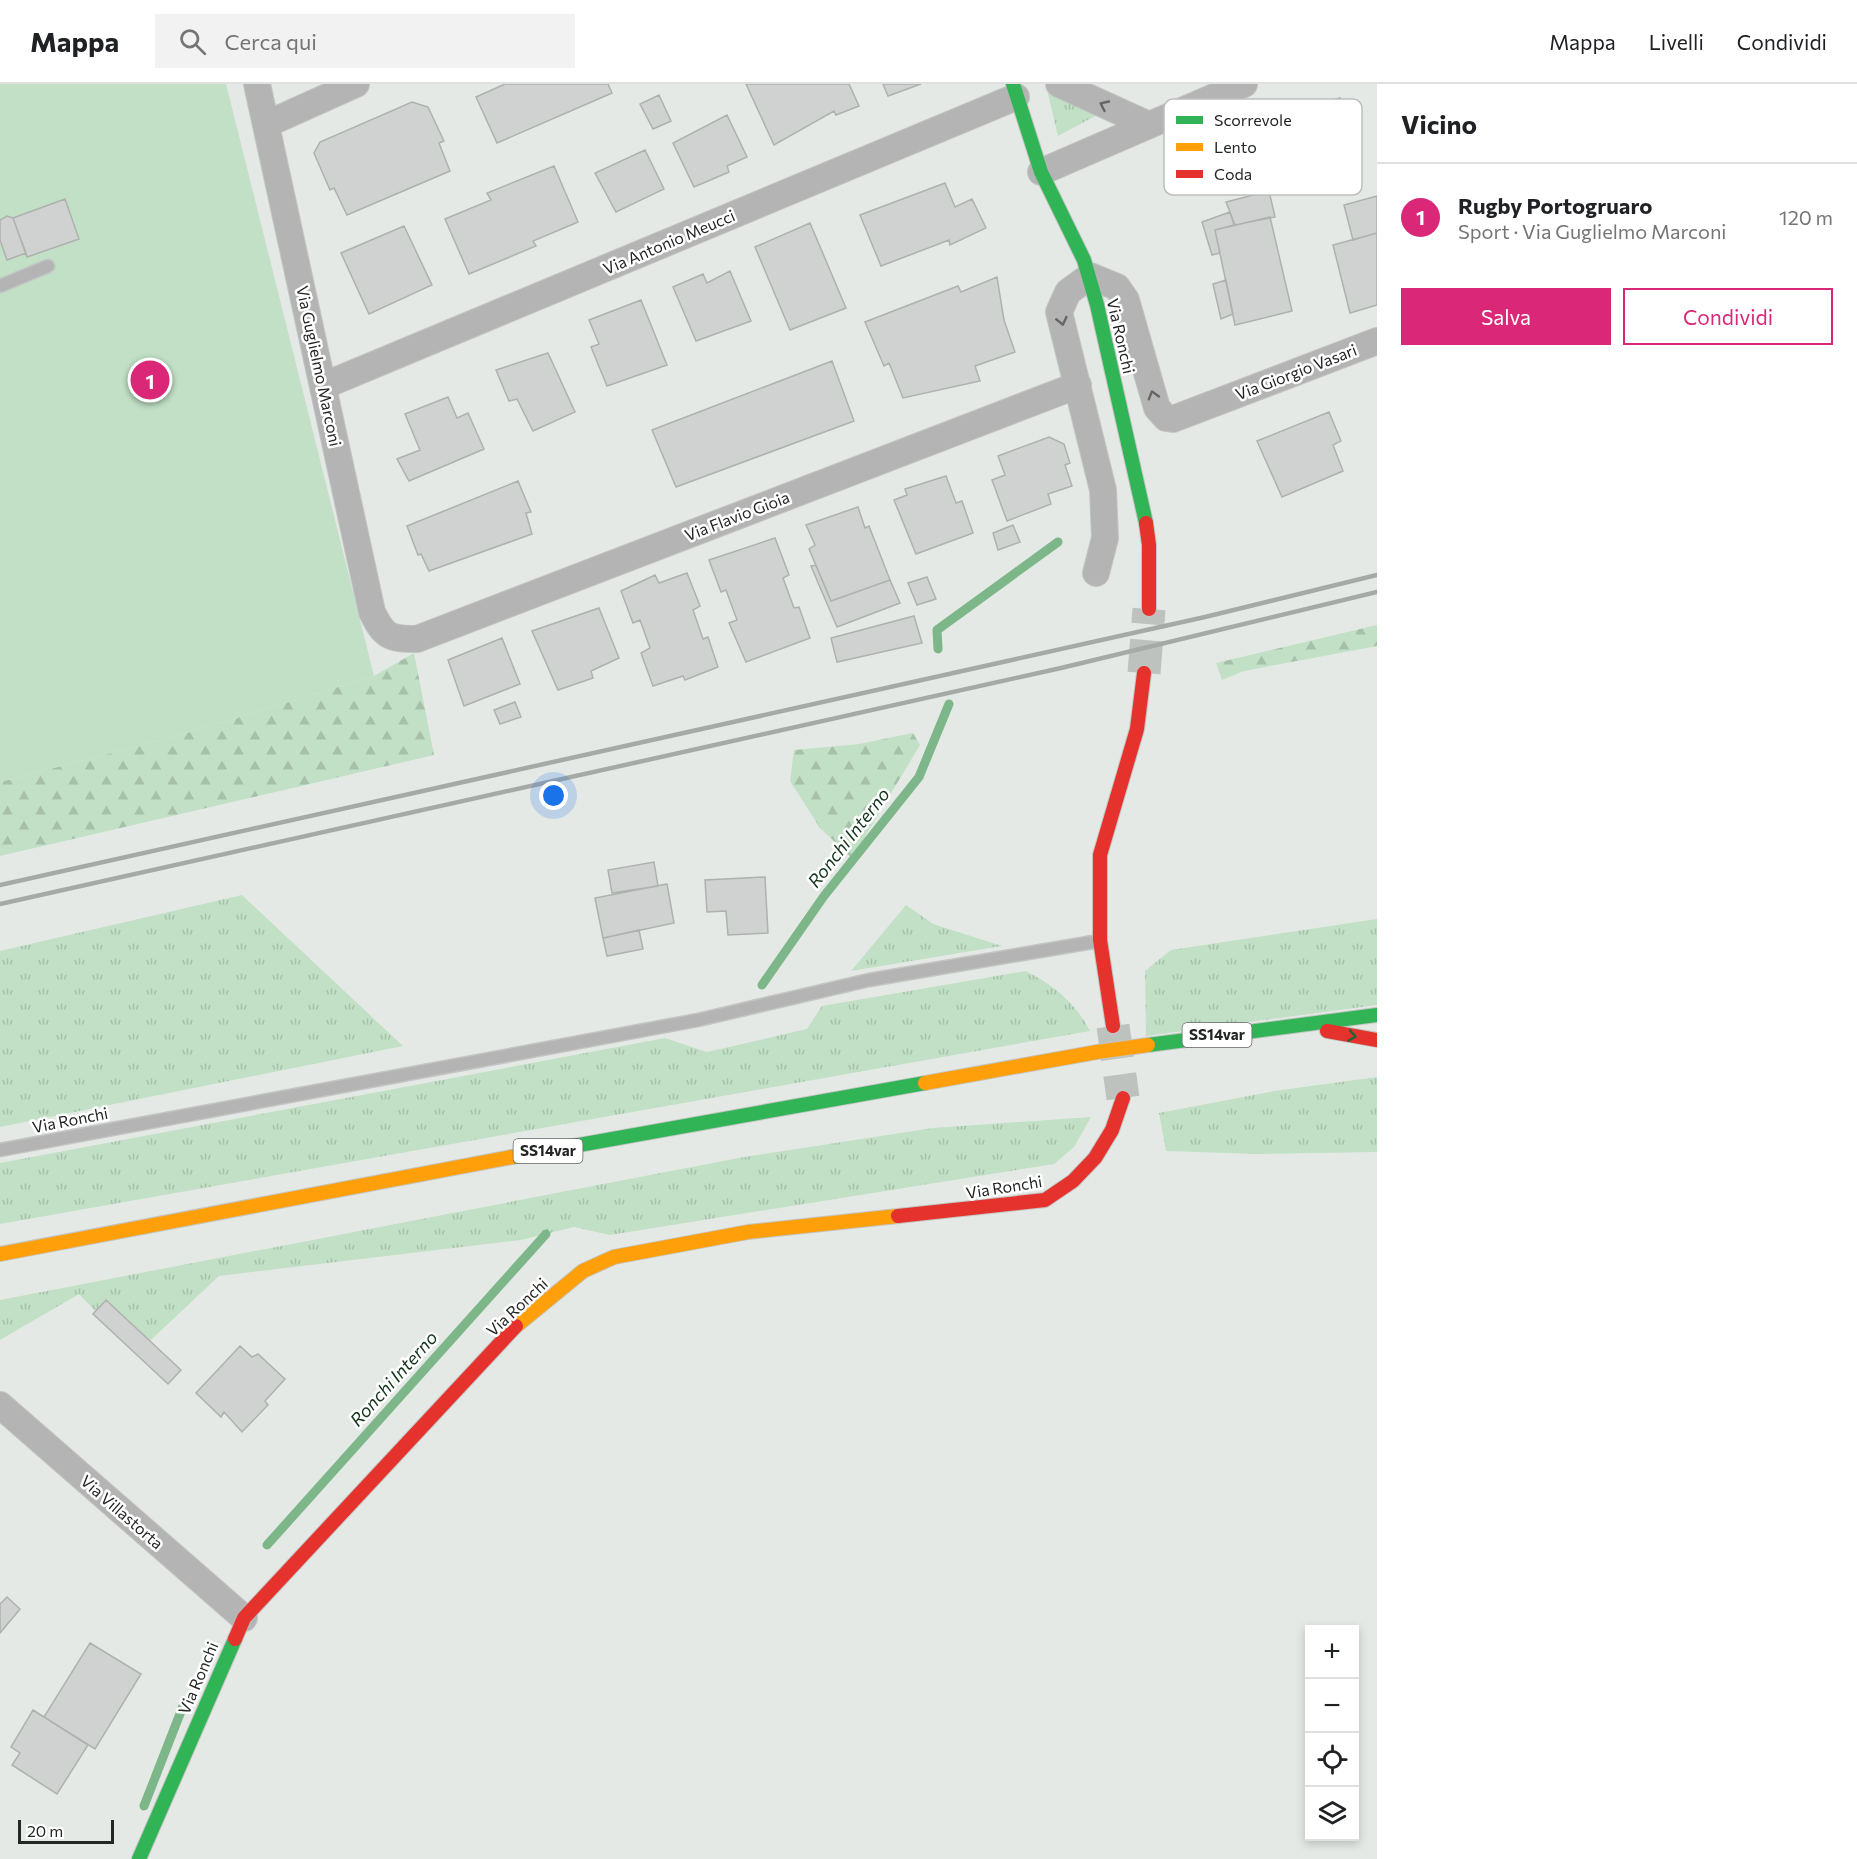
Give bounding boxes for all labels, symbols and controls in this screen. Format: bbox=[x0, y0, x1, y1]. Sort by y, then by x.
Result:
search box bbox=[155, 14, 575, 68]
text: Mappa bbox=[30, 24, 119, 58]
icon: search bbox=[176, 25, 209, 58]
text: Cerca qui bbox=[224, 28, 317, 55]
text: Mappa bbox=[1549, 29, 1616, 54]
text: Livelli bbox=[1649, 29, 1704, 54]
text: Condividi bbox=[1737, 29, 1827, 54]
legend bbox=[1164, 99, 1362, 195]
one-way arrow bbox=[1099, 101, 1110, 113]
text: Vicino bbox=[1401, 108, 1477, 139]
text: Scorrevole bbox=[1214, 110, 1292, 129]
text: Lento bbox=[1214, 137, 1257, 156]
text: Coda bbox=[1214, 164, 1252, 183]
text: Rugby Portogruaro bbox=[1458, 192, 1652, 219]
street label: Via Antonio Meucci bbox=[600, 205, 738, 278]
text: 1 bbox=[1416, 205, 1425, 229]
text: 120 m bbox=[1779, 205, 1833, 229]
text: Sport · Via Guglielmo Marconi bbox=[1458, 219, 1727, 243]
street label: Via Guglielmo Marconi bbox=[293, 284, 346, 448]
button: Salva bbox=[1401, 288, 1611, 345]
button: Condividi bbox=[1623, 288, 1833, 345]
street label: Via Ronchi bbox=[1104, 296, 1139, 375]
one-way arrow bbox=[1054, 316, 1067, 326]
street label: Via Giorgio Vasari bbox=[1232, 340, 1359, 403]
pin: 1 bbox=[130, 358, 170, 402]
one-way arrow bbox=[1148, 390, 1160, 401]
street label: Via Flavio Gioia bbox=[682, 487, 792, 544]
your location bbox=[539, 781, 568, 810]
water label: Ronchi Interno bbox=[803, 783, 894, 892]
road number: SS14var bbox=[1182, 1023, 1252, 1047]
one-way arrow bbox=[1348, 1029, 1357, 1041]
street label: Via Ronchi bbox=[30, 1103, 109, 1136]
road number: SS14var bbox=[514, 1139, 582, 1163]
street label: Via Ronchi bbox=[965, 1171, 1043, 1202]
street label: Via Ronchi bbox=[482, 1274, 551, 1340]
water label: Ronchi Interno bbox=[345, 1326, 442, 1430]
street label: Via Villastorta bbox=[77, 1471, 167, 1552]
map controls bbox=[1305, 1625, 1359, 1841]
button: + bbox=[1305, 1625, 1359, 1679]
street label: Via Ronchi bbox=[174, 1639, 221, 1717]
button: − bbox=[1305, 1679, 1359, 1733]
button: locate bbox=[1305, 1733, 1359, 1787]
button: layers bbox=[1305, 1787, 1359, 1841]
scale bar bbox=[18, 1817, 114, 1844]
text: 20 m bbox=[27, 1821, 63, 1840]

